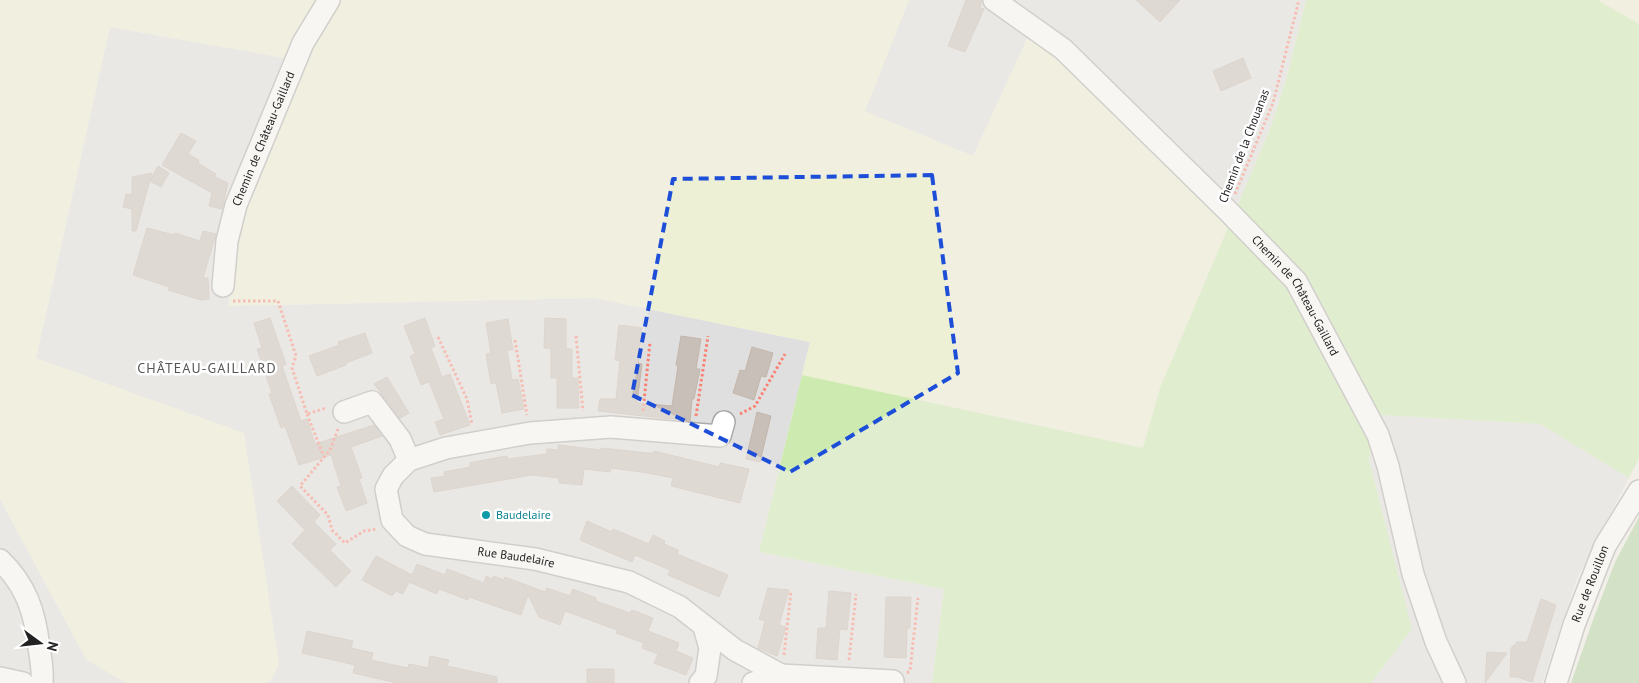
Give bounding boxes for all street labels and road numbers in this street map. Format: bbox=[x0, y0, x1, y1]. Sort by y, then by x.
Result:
street label: Chemin de Château-Gaillard bbox=[228, 69, 297, 208]
street label: Chemin de la Chouanas bbox=[1215, 87, 1272, 205]
street label: Chemin de Château-Gaillard bbox=[1249, 232, 1342, 358]
street label: Rue Baudelaire bbox=[477, 543, 556, 571]
street label: Rue de Rouillon bbox=[1568, 543, 1612, 624]

